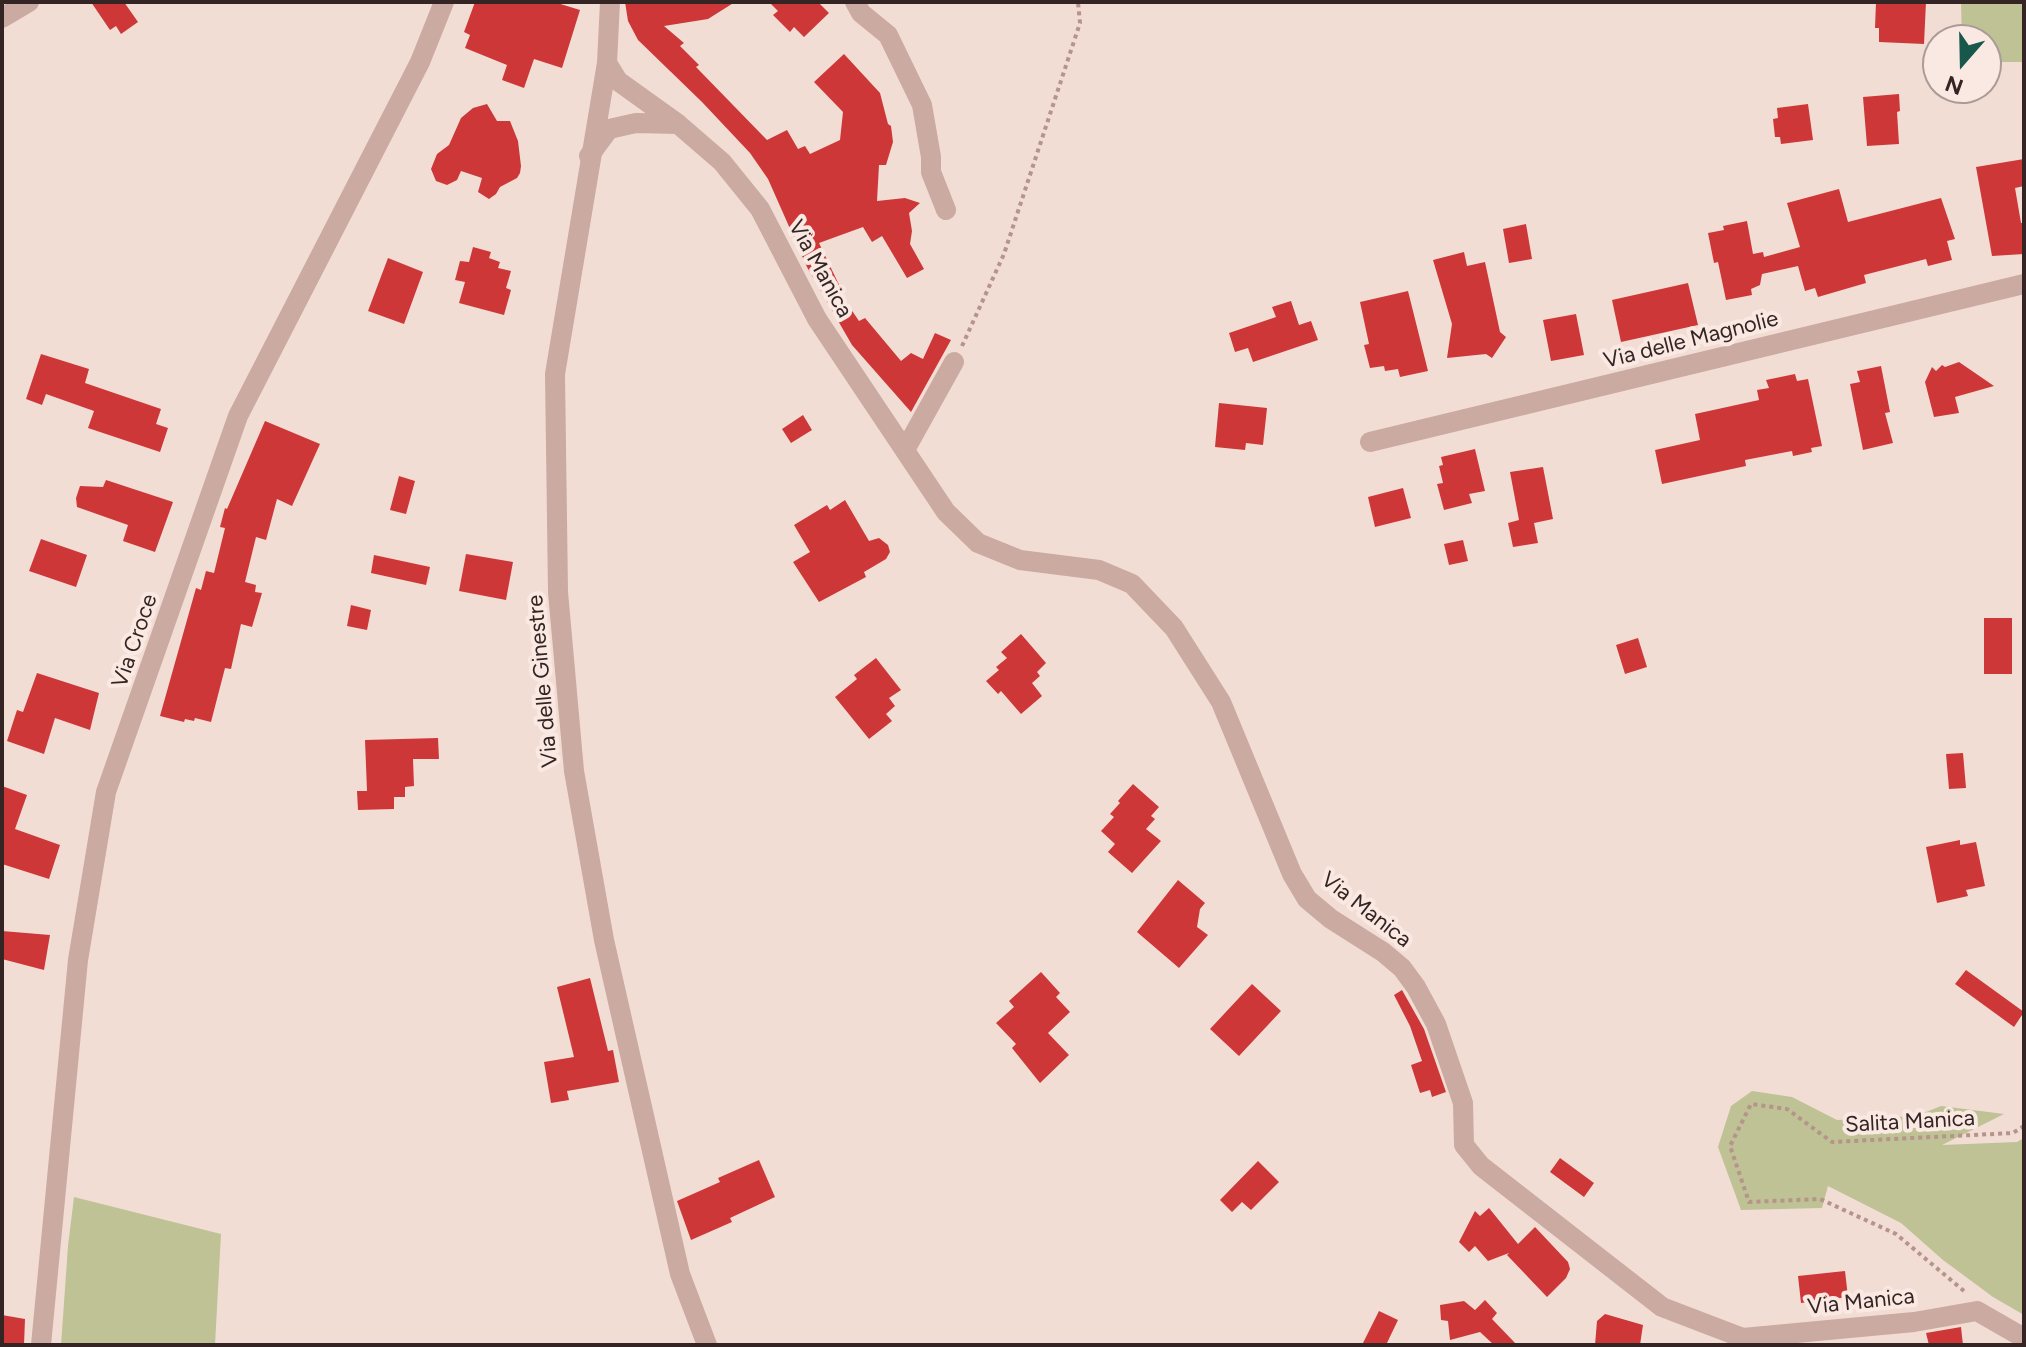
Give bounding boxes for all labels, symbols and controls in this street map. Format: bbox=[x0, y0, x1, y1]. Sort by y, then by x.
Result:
north arrow bbox=[1922, 24, 2002, 104]
text: N bbox=[1942, 70, 1967, 101]
street label: Via Manica bbox=[782, 216, 858, 322]
street label: Via delle Magnolie bbox=[1601, 306, 1781, 374]
street label: Via Croce bbox=[107, 591, 163, 691]
street label: Via delle Ginestre bbox=[522, 594, 564, 768]
street label: Via Manica bbox=[1316, 867, 1416, 953]
street label: Salita Manica bbox=[1844, 1105, 1976, 1139]
street label: Via Manica bbox=[1806, 1283, 1916, 1321]

